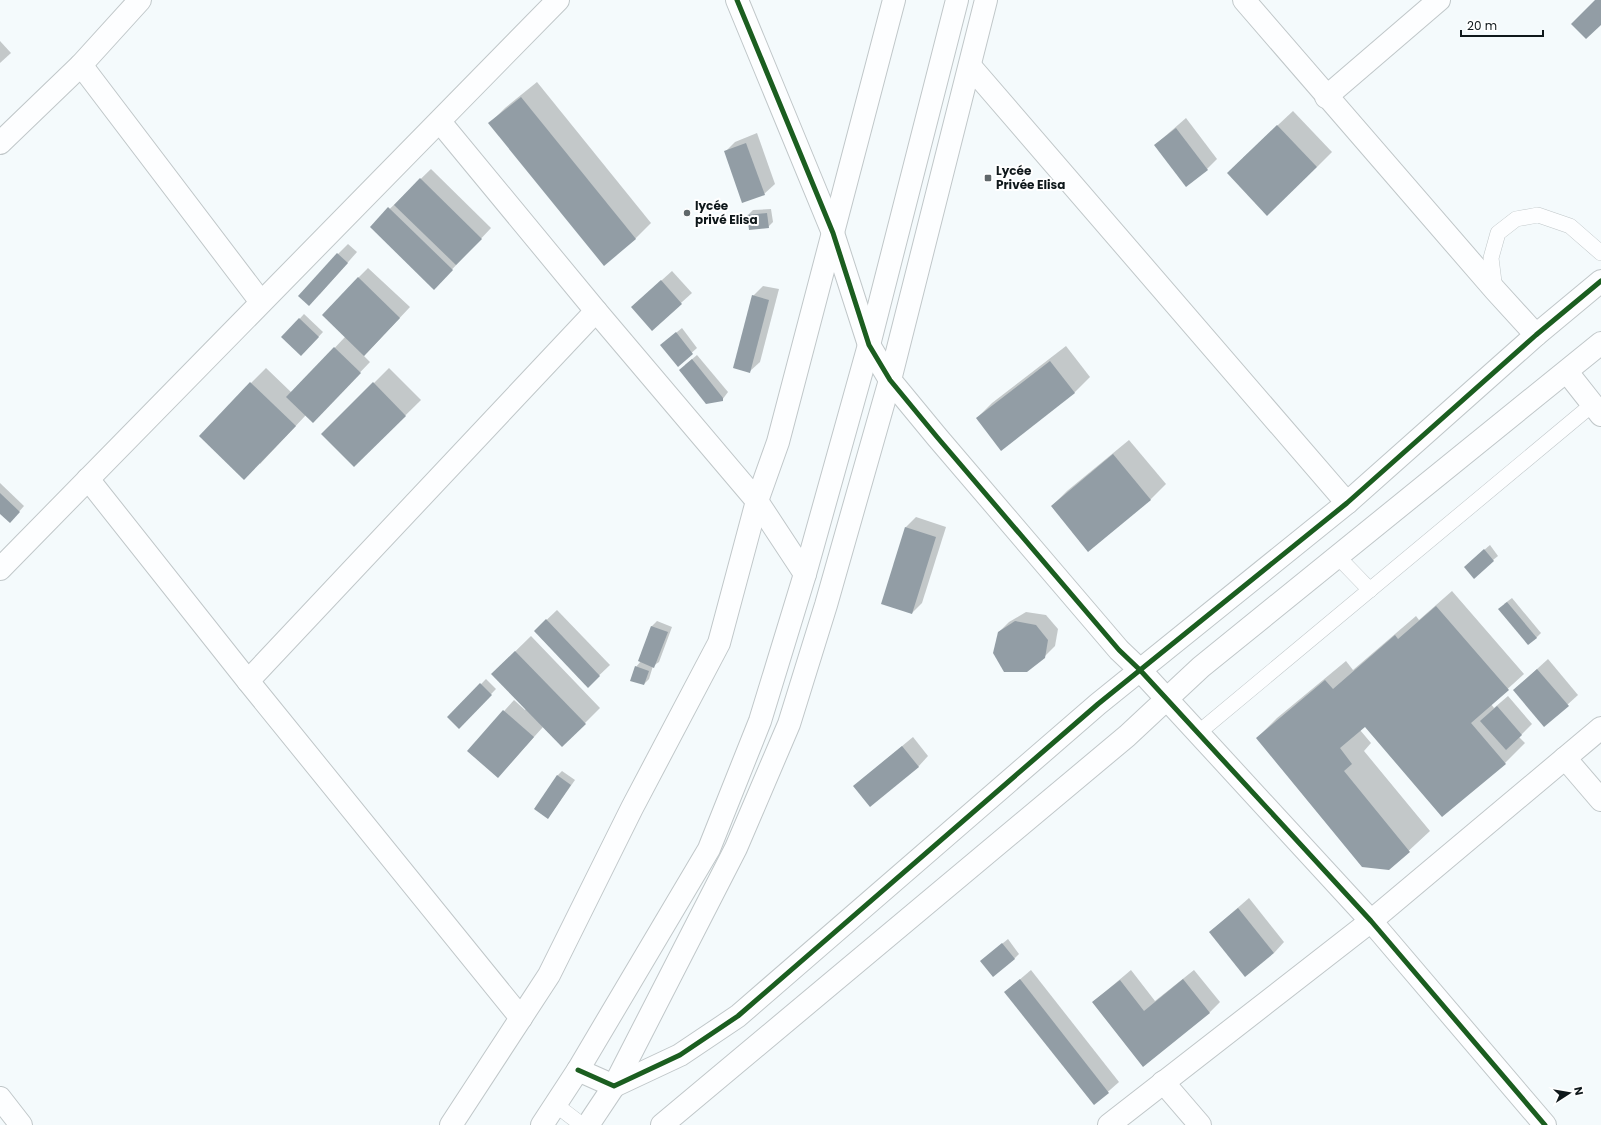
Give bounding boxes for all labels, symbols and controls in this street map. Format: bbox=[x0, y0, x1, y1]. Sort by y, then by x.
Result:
scale bar bbox=[1461, 12, 1543, 38]
text: 20 m bbox=[1467, 17, 1497, 34]
place label: Lycée Privée Elisa bbox=[996, 162, 1065, 193]
marker: Lycée Privée Elisa bbox=[983, 173, 993, 183]
place label: lycée privé Elisa bbox=[695, 197, 758, 228]
marker: lycée privé Elisa bbox=[682, 208, 692, 218]
north arrow bbox=[1549, 1073, 1589, 1113]
text: N bbox=[1570, 1085, 1587, 1097]

